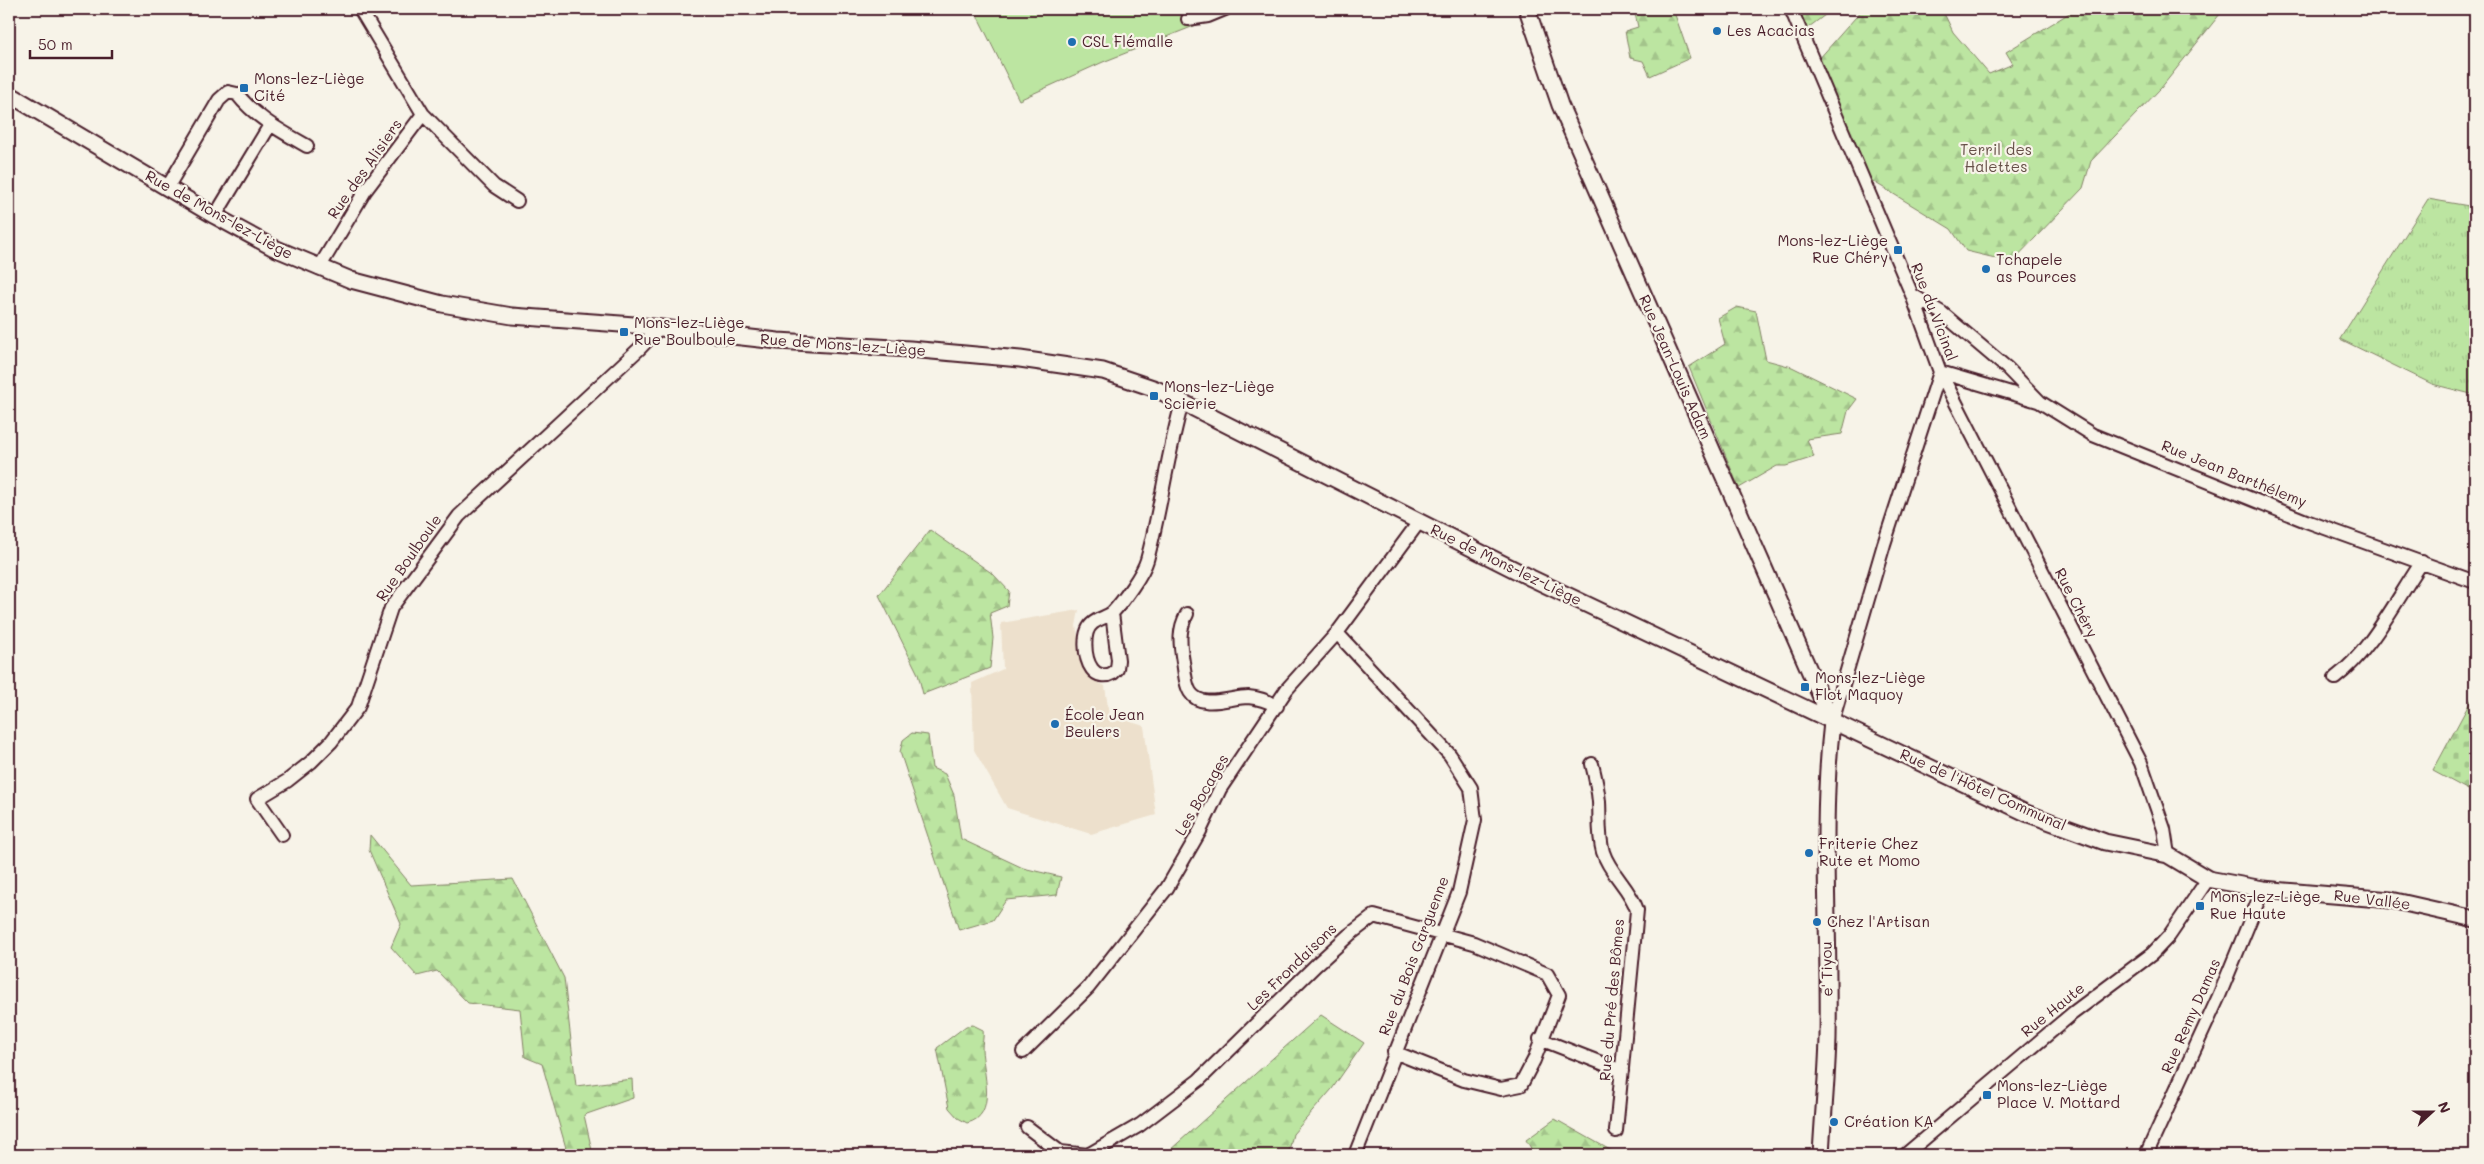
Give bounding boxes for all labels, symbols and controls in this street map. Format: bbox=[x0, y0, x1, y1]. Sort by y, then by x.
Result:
place label: Les Acacias bbox=[1727, 20, 1815, 40]
marker: Les Acacias bbox=[1711, 25, 1723, 37]
scale bar bbox=[30, 28, 112, 60]
place label: CSL Flémalle bbox=[1082, 31, 1173, 51]
text: 50 m bbox=[38, 34, 73, 54]
marker: CSL Flémalle bbox=[1066, 36, 1078, 48]
place label: Mons-lez-Liège Cité bbox=[254, 68, 365, 105]
marker: Mons-lez-Liège Cité bbox=[238, 82, 250, 94]
street label: Rue des Alisiers bbox=[322, 115, 406, 222]
park label: Terril des Halettes bbox=[1960, 139, 2032, 176]
street label: Rue de Mons-lez-Liège bbox=[142, 165, 297, 263]
place label: Mons-lez-Liège Rue Chéry bbox=[1777, 230, 1888, 267]
marker: Mons-lez-Liège Rue Chéry bbox=[1892, 244, 1904, 256]
place label: Tchapele as Pources bbox=[1996, 249, 2077, 286]
street label: Rue du Vicinal bbox=[1907, 260, 1963, 364]
marker: Tchapele as Pources bbox=[1980, 263, 1992, 275]
street label: Rue Jean-Louis Adam bbox=[1635, 291, 1717, 442]
place label: Mons-lez-Liège Rue Boulboule bbox=[634, 312, 745, 349]
marker: Mons-lez-Liège Rue Boulboule bbox=[618, 326, 630, 338]
street label: Rue de Mons-lez-Liège bbox=[760, 328, 927, 360]
place label: Mons-lez-Liège Scierie bbox=[1164, 376, 1275, 413]
marker: Mons-lez-Liège Scierie bbox=[1148, 390, 1160, 402]
street label: Rue Jean Barthélemy bbox=[2159, 435, 2310, 511]
street label: Rue Boulboule bbox=[371, 510, 446, 605]
street label: Rue de Mons-lez-Liège bbox=[1427, 519, 1585, 609]
street label: Rue Chéry bbox=[2051, 564, 2103, 641]
place label: Mons-lez-Liège Flot Maquoy bbox=[1815, 667, 1926, 704]
marker: Mons-lez-Liège Flot Maquoy bbox=[1799, 681, 1811, 693]
place label: École Jean Beulers bbox=[1065, 704, 1144, 741]
marker: École Jean Beulers bbox=[1049, 718, 1061, 730]
street label: Rue de l'Hôtel Communal bbox=[1897, 743, 2070, 835]
street label: Les Bocages bbox=[1170, 750, 1233, 839]
place label: Friterie Chez Rute et Momo bbox=[1819, 833, 1920, 870]
marker: Friterie Chez Rute et Momo bbox=[1803, 847, 1815, 859]
street label: Rue du Bois Garguenne bbox=[1373, 873, 1453, 1038]
street label: Rue Vallée bbox=[2333, 884, 2412, 914]
place label: Mons-lez-Liège Rue Haute bbox=[2210, 886, 2321, 923]
marker: Mons-lez-Liège Rue Haute bbox=[2194, 900, 2206, 912]
place label: Chez l'Artisan bbox=[1827, 911, 1930, 931]
marker: Chez l'Artisan bbox=[1811, 916, 1823, 928]
street label: Les Frondaisons bbox=[1242, 918, 1341, 1014]
street label: Rue du Pré des Bômes bbox=[1594, 918, 1628, 1082]
street label: e' Tiyou bbox=[1816, 941, 1836, 997]
street label: Rue Remy Damas bbox=[2156, 955, 2224, 1076]
street label: Rue Haute bbox=[2017, 978, 2088, 1041]
place label: Mons-lez-Liège Place V. Mottard bbox=[1997, 1075, 2120, 1112]
north arrow bbox=[2406, 1086, 2456, 1136]
marker: Mons-lez-Liège Place V. Mottard bbox=[1981, 1089, 1993, 1101]
text: N bbox=[2434, 1099, 2455, 1116]
place label: Création KA bbox=[1844, 1111, 1934, 1131]
marker: Création KA bbox=[1828, 1116, 1840, 1128]

